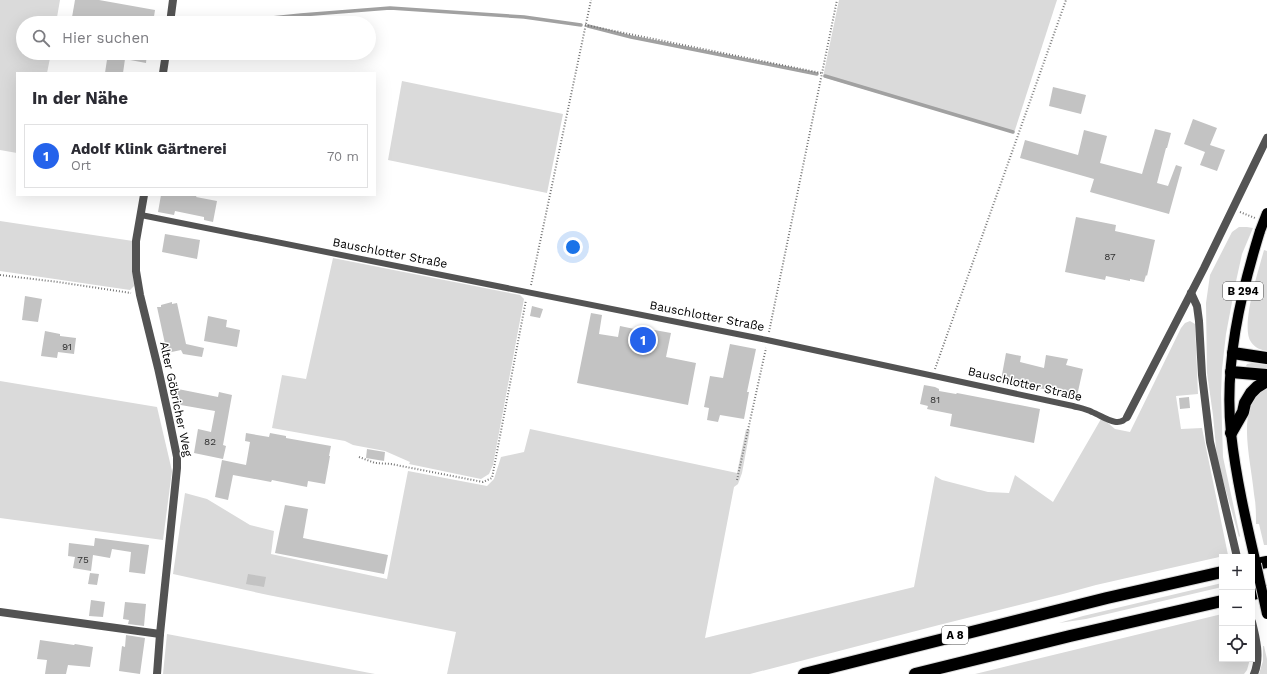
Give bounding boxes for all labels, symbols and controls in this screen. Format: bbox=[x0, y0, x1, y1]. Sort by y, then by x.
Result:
search box bbox=[16, 16, 376, 60]
icon: search bbox=[30, 27, 52, 49]
text: Hier suchen bbox=[62, 29, 149, 47]
text: In der Nähe bbox=[32, 88, 128, 108]
text: Adolf Klink Gärtnerei bbox=[71, 140, 227, 158]
text: 1 bbox=[43, 149, 49, 164]
text: 70 m bbox=[327, 149, 359, 164]
text: Ort bbox=[71, 158, 91, 173]
street label: Bauschlotter Straße bbox=[331, 235, 449, 271]
your location bbox=[563, 237, 583, 257]
house number: 87 bbox=[1104, 251, 1116, 262]
road number: B 294 bbox=[1223, 282, 1263, 300]
street label: Bauschlotter Straße bbox=[648, 298, 766, 334]
pin: 1 bbox=[630, 325, 656, 355]
street label: Alter Göbricher Weg bbox=[157, 340, 195, 458]
house number: 91 bbox=[62, 341, 72, 352]
street label: Bauschlotter Straße bbox=[967, 364, 1084, 404]
house number: 81 bbox=[930, 394, 940, 405]
house number: 82 bbox=[204, 436, 216, 447]
house number: 75 bbox=[77, 554, 89, 565]
map controls bbox=[1219, 554, 1255, 662]
button: + bbox=[1219, 554, 1255, 590]
button: − bbox=[1219, 590, 1255, 626]
road number: A 8 bbox=[942, 626, 968, 644]
button: locate bbox=[1219, 626, 1255, 662]

